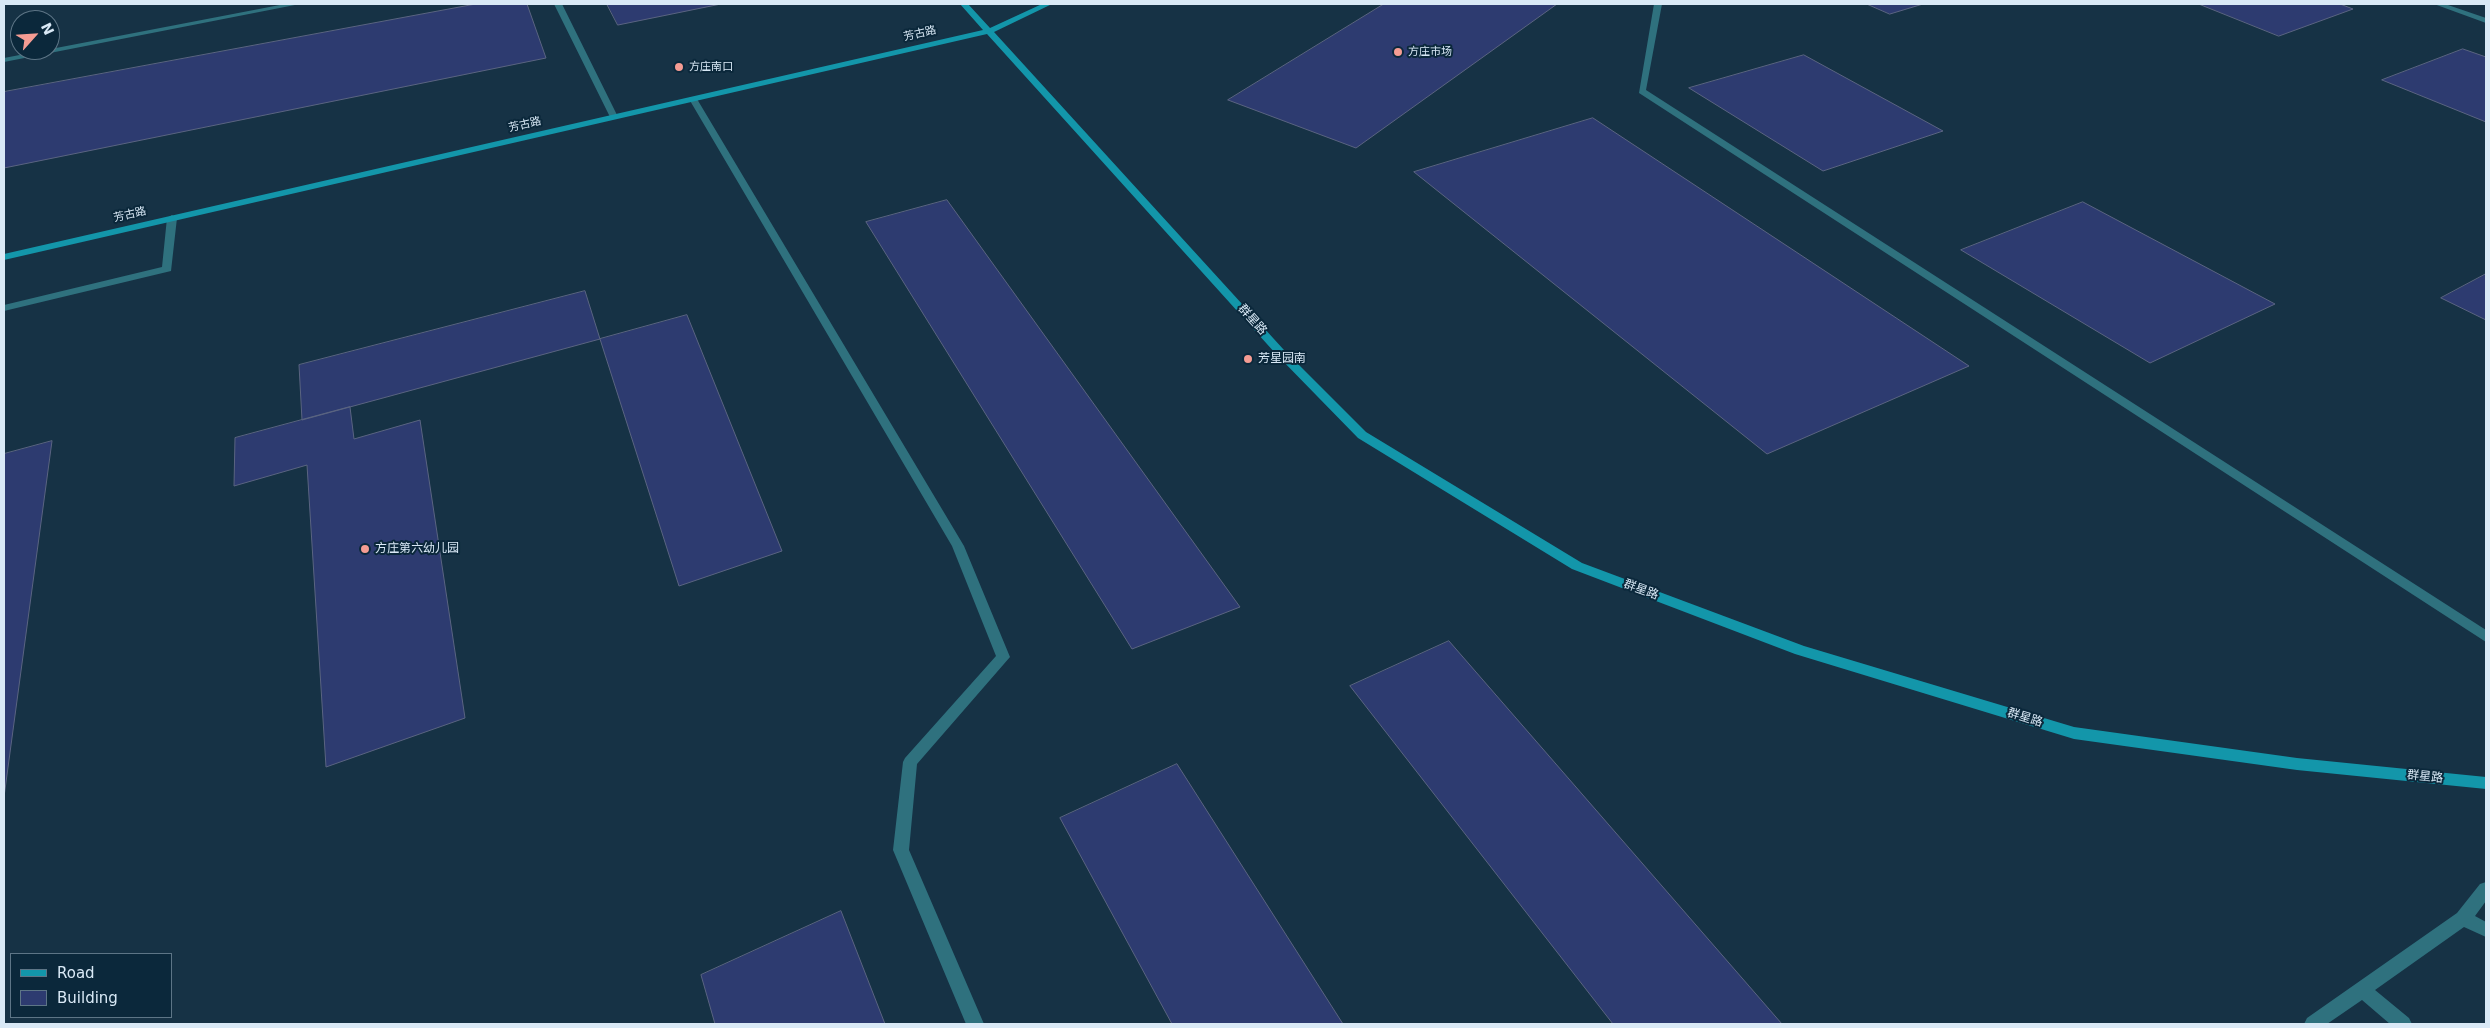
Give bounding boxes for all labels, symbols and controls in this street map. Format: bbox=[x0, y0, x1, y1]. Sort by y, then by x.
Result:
north arrow bbox=[10, 10, 60, 60]
text: N bbox=[38, 20, 57, 38]
street label: 芳古路 bbox=[902, 24, 938, 44]
place label: 方庄市场 bbox=[1408, 45, 1452, 59]
marker: 方庄市场 bbox=[1392, 46, 1404, 58]
place label: 方庄南口 bbox=[689, 60, 733, 74]
marker: 方庄南口 bbox=[673, 61, 685, 73]
street label: 芳古路 bbox=[507, 115, 543, 135]
street label: 芳古路 bbox=[112, 205, 148, 225]
street label: 群星路 bbox=[1235, 302, 1269, 338]
place label: 芳星园南 bbox=[1258, 352, 1306, 366]
marker: 芳星园南 bbox=[1242, 353, 1254, 365]
place label: 方庄第六幼儿园 bbox=[375, 542, 459, 556]
marker: 方庄第六幼儿园 bbox=[359, 543, 371, 555]
street label: 群星路 bbox=[1622, 577, 1660, 603]
street label: 群星路 bbox=[2006, 706, 2044, 730]
street label: 群星路 bbox=[2406, 768, 2444, 786]
legend bbox=[10, 953, 172, 1018]
text: Road bbox=[57, 964, 95, 982]
text: Building bbox=[57, 989, 118, 1007]

